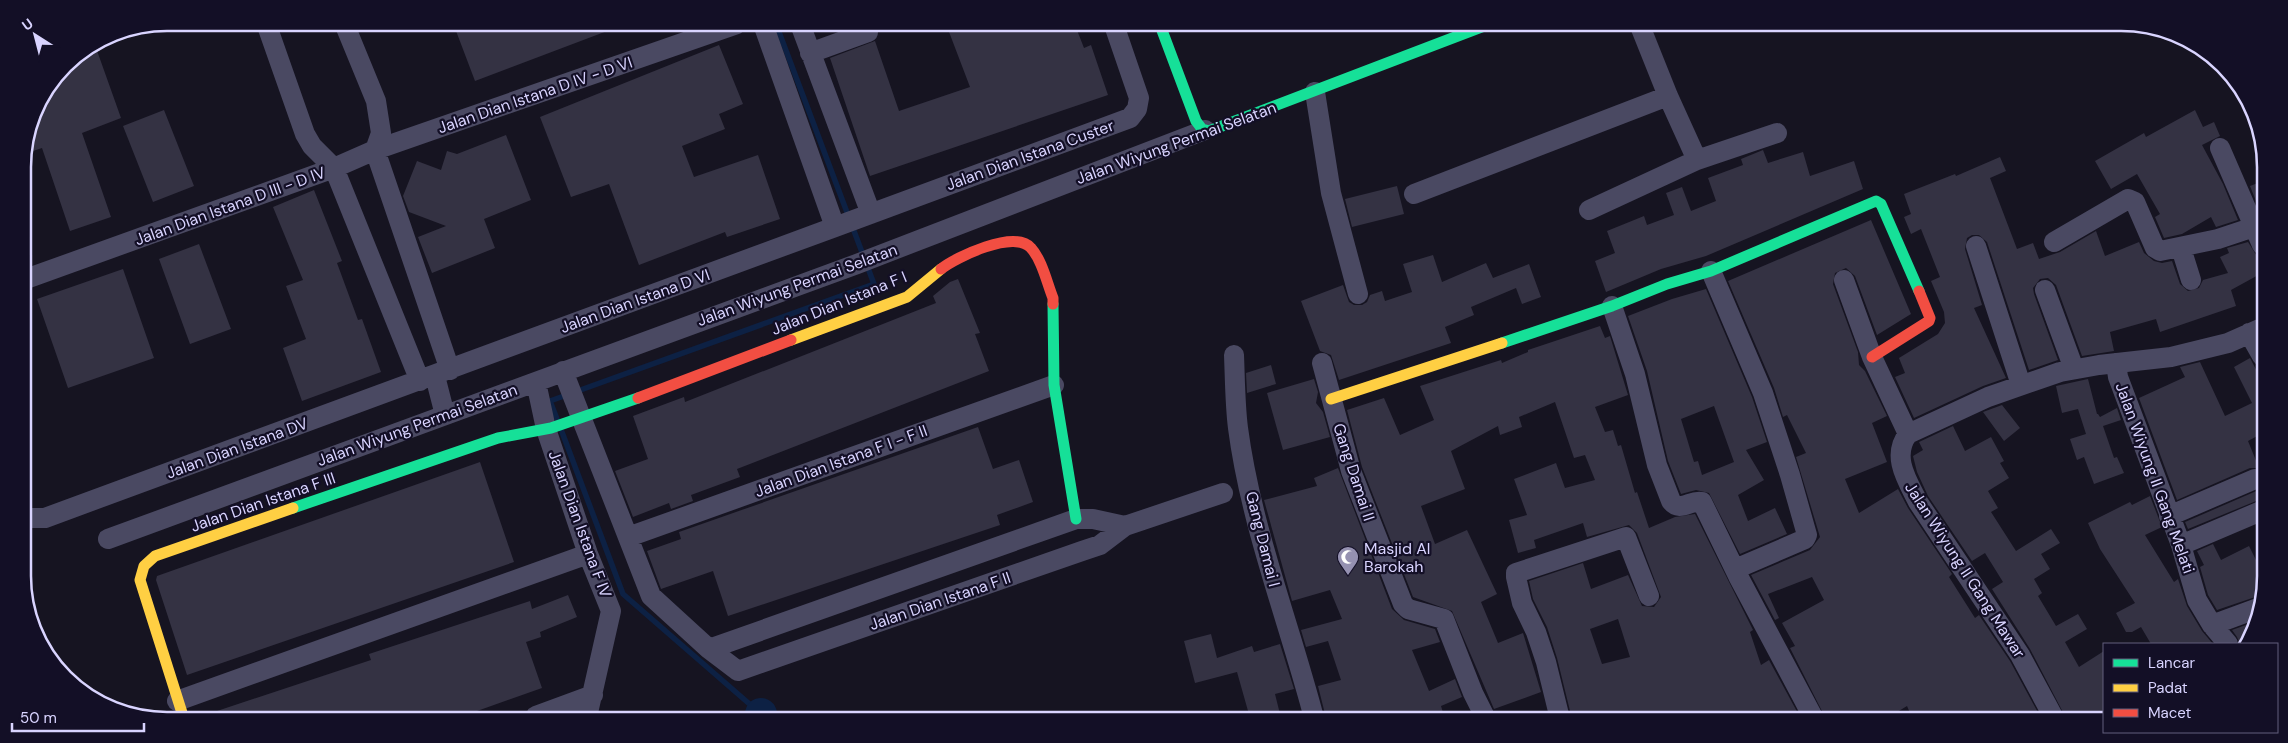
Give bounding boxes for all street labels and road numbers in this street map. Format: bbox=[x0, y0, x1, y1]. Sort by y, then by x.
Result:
street label: Jalan Dian Istana D IV - D VI bbox=[435, 52, 635, 138]
street label: Jalan Wiyung Permai Selatan bbox=[1073, 97, 1279, 189]
street label: Jalan Dian Istana Custer bbox=[943, 115, 1117, 195]
street label: Jalan Dian Istana D III - D IV bbox=[132, 162, 328, 250]
street label: Jalan Wiyung Permai Selatan bbox=[694, 239, 900, 331]
street label: Jalan Dian Istana D VI bbox=[557, 264, 713, 338]
street label: Jalan Dian Istana F I bbox=[768, 266, 910, 340]
street label: Jalan Wiyung Permai Selatan bbox=[314, 379, 520, 471]
street label: Jalan Wiyung II Gang Melati bbox=[2111, 380, 2199, 576]
street label: Jalan Dian Istana DV bbox=[163, 413, 311, 483]
street label: Jalan Dian Istana F I - F II bbox=[752, 420, 930, 502]
street label: Gang Damai II bbox=[1328, 421, 1380, 523]
street label: Jalan Dian Istana F IV bbox=[544, 447, 617, 601]
street label: Jalan Dian Istana F III bbox=[188, 467, 338, 537]
street label: Jalan Wiyung II Gang Mawar bbox=[1900, 478, 2030, 662]
street label: Gang Damai I bbox=[1241, 489, 1285, 589]
street label: Jalan Dian Istana F II bbox=[866, 567, 1014, 635]

